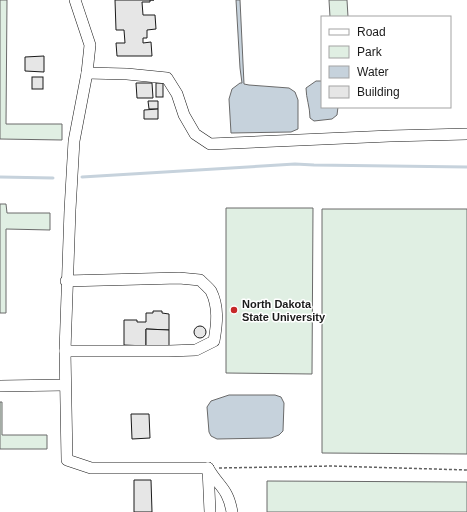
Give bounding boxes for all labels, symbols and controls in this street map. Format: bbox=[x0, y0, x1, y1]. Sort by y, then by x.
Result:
legend bbox=[321, 16, 451, 108]
text: Road bbox=[357, 25, 386, 39]
text: Park bbox=[357, 45, 383, 59]
text: Water bbox=[357, 65, 389, 79]
text: Building bbox=[357, 85, 400, 99]
place label: North Dakota State University bbox=[242, 298, 326, 323]
marker: North Dakota State University bbox=[229, 305, 239, 315]

